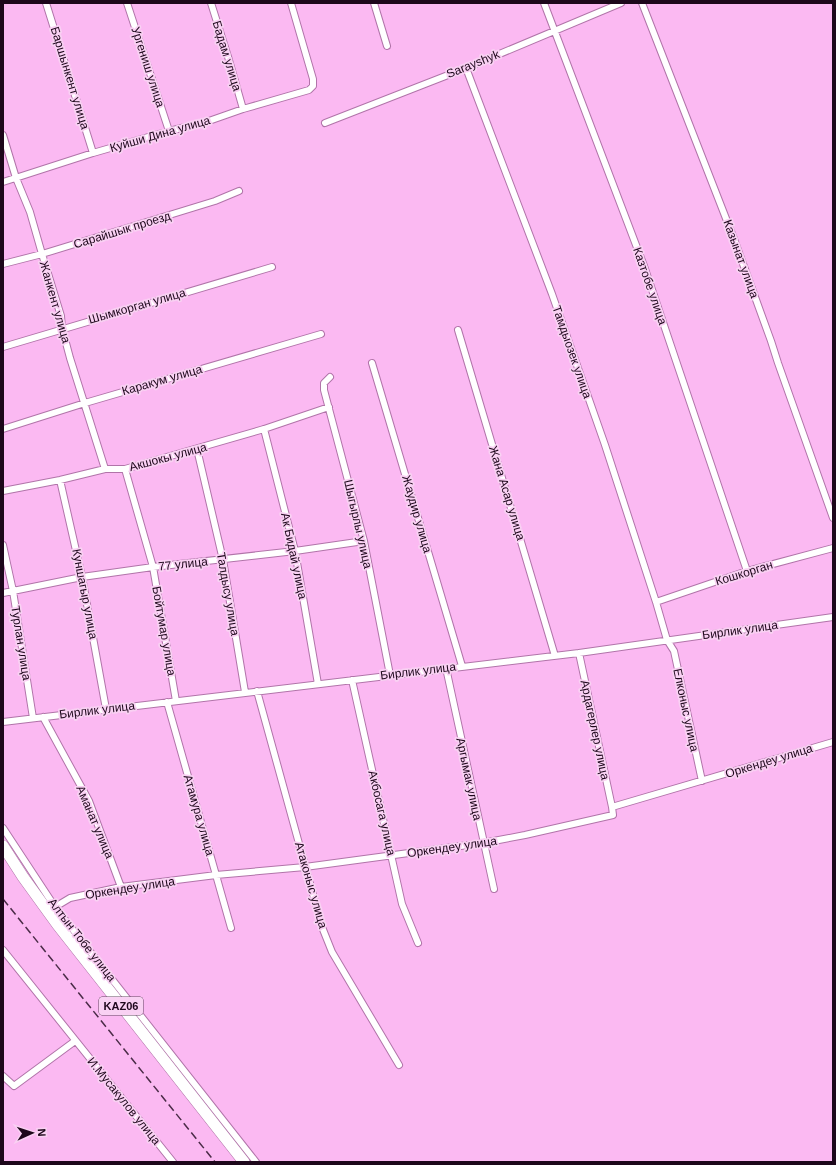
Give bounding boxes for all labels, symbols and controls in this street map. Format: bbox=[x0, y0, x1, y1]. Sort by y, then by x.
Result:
street label: Бадам улица bbox=[210, 19, 244, 93]
street label: Баршынкент улица bbox=[48, 25, 92, 131]
street label: Ургениш улица bbox=[128, 25, 168, 109]
street label: Sarayshyk bbox=[444, 47, 503, 81]
street label: Куйши Дина улица bbox=[108, 113, 212, 155]
street label: Сарайшык проезд bbox=[72, 209, 172, 251]
street label: Казынат улица bbox=[720, 218, 762, 300]
street label: Казтобе улица bbox=[630, 246, 670, 327]
street label: Жанкент улица bbox=[37, 259, 74, 345]
street label: Шымкорган улица bbox=[87, 285, 187, 327]
street label: Тамдыозек улица bbox=[550, 304, 595, 401]
street label: Каракум улица bbox=[120, 362, 204, 398]
street label: Акшокы улица bbox=[128, 440, 209, 474]
street label: Жана Асар улица bbox=[486, 444, 528, 542]
street label: Жаудир улица bbox=[399, 474, 435, 555]
street label: Шыгырлы улица bbox=[341, 478, 375, 570]
street label: Ак Бидай улица bbox=[278, 512, 310, 601]
street label: Куншагыр улица bbox=[69, 548, 101, 641]
street label: Талдысу улица bbox=[214, 551, 242, 637]
street label: 77 улица bbox=[158, 554, 209, 574]
street label: Кошкорган bbox=[714, 558, 774, 588]
street label: Бойтумар улица bbox=[149, 585, 179, 677]
street label: Турлан улица bbox=[8, 605, 34, 682]
street label: Бирлик улица bbox=[701, 618, 779, 642]
street label: Бирлик улица bbox=[379, 659, 457, 683]
street label: Елконыс улица bbox=[670, 667, 702, 753]
street label: Ардагерлер улица bbox=[578, 679, 612, 782]
street label: Бирлик улица bbox=[58, 698, 136, 722]
street label: Аргымак улица bbox=[453, 736, 485, 822]
street label: Оркендеу улица bbox=[724, 741, 815, 781]
street label: Акбосага улица bbox=[365, 769, 399, 857]
street label: Атамура улица bbox=[181, 773, 217, 857]
street label: Аманат улица bbox=[73, 783, 117, 861]
street label: Оркендеу улица bbox=[406, 834, 498, 860]
street label: Атаконыс улица bbox=[292, 840, 330, 930]
street label: Оркендеу улица bbox=[84, 874, 176, 902]
street label: Алтын Тобе улица bbox=[45, 896, 119, 985]
road number: KАZ06 bbox=[99, 997, 143, 1015]
street label: И.Мусакулов улица bbox=[84, 1055, 164, 1148]
north arrow bbox=[12, 1113, 52, 1153]
text: N bbox=[36, 1128, 48, 1137]

